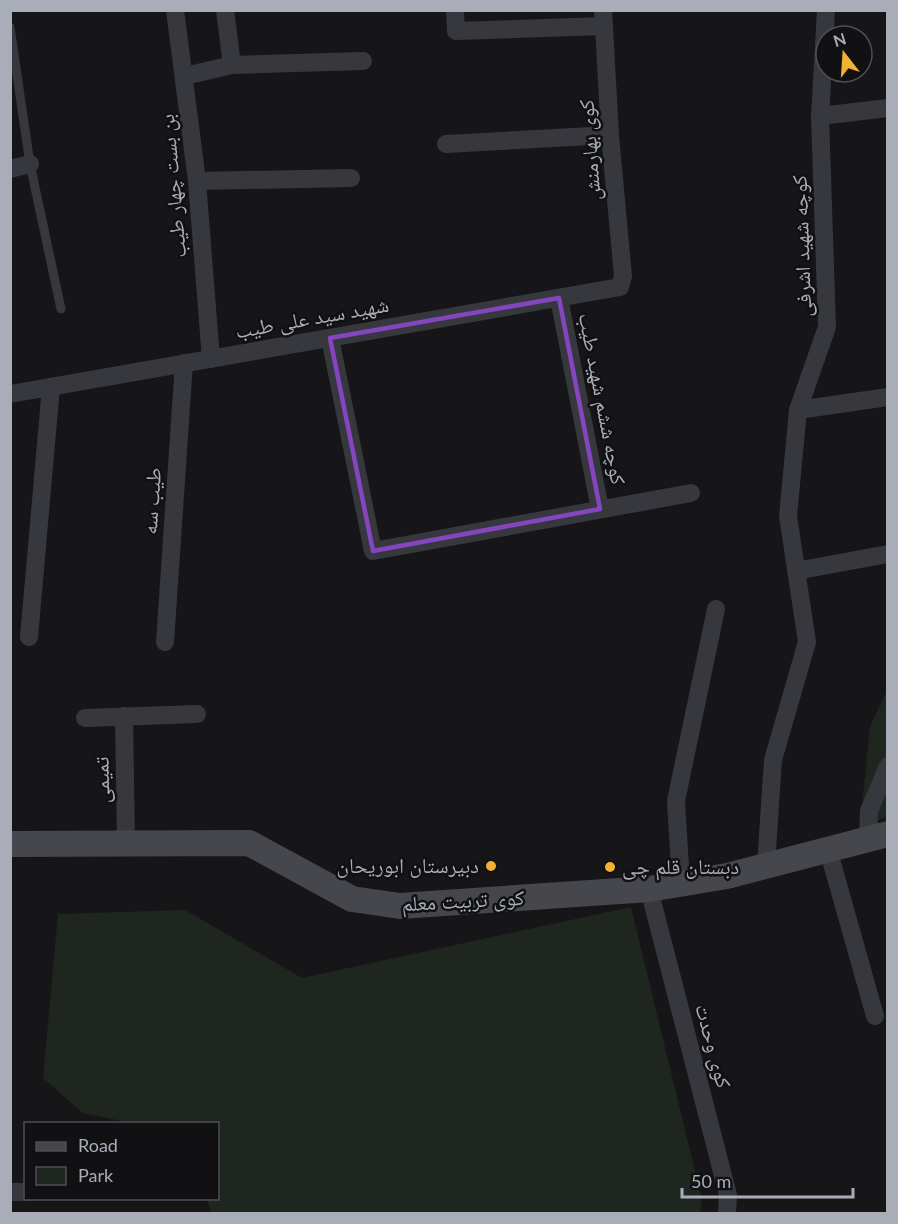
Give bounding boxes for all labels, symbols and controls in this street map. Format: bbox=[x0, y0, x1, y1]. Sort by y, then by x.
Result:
north arrow bbox=[814, 24, 874, 84]
text: N bbox=[831, 28, 848, 50]
street label: کوی بهارمنش bbox=[572, 98, 606, 201]
street label: بن بست چهار طیب bbox=[153, 113, 192, 259]
street label: کوچه شهید اشرفی bbox=[786, 174, 817, 317]
street label: شهید سید علی طیب bbox=[233, 291, 391, 344]
street label: کوچه ششم شهید طیب bbox=[572, 311, 632, 487]
street label: طیب سه bbox=[136, 466, 166, 535]
street label: تمیمی bbox=[88, 757, 115, 804]
place label: دبیرستان ابوریحان bbox=[337, 852, 479, 878]
place label: دبستان قلم چی bbox=[622, 853, 739, 881]
marker: دبیرستان ابوریحان bbox=[484, 859, 498, 873]
marker: دبستان قلم چی bbox=[603, 860, 617, 874]
street label: کوی تربیت معلم bbox=[401, 884, 525, 918]
street label: کوی وحدت bbox=[690, 1001, 738, 1091]
legend bbox=[24, 1122, 219, 1200]
text: Road bbox=[78, 1134, 118, 1156]
scale bar bbox=[682, 1161, 853, 1199]
text: Park bbox=[78, 1164, 114, 1186]
text: 50 m bbox=[691, 1170, 731, 1192]

